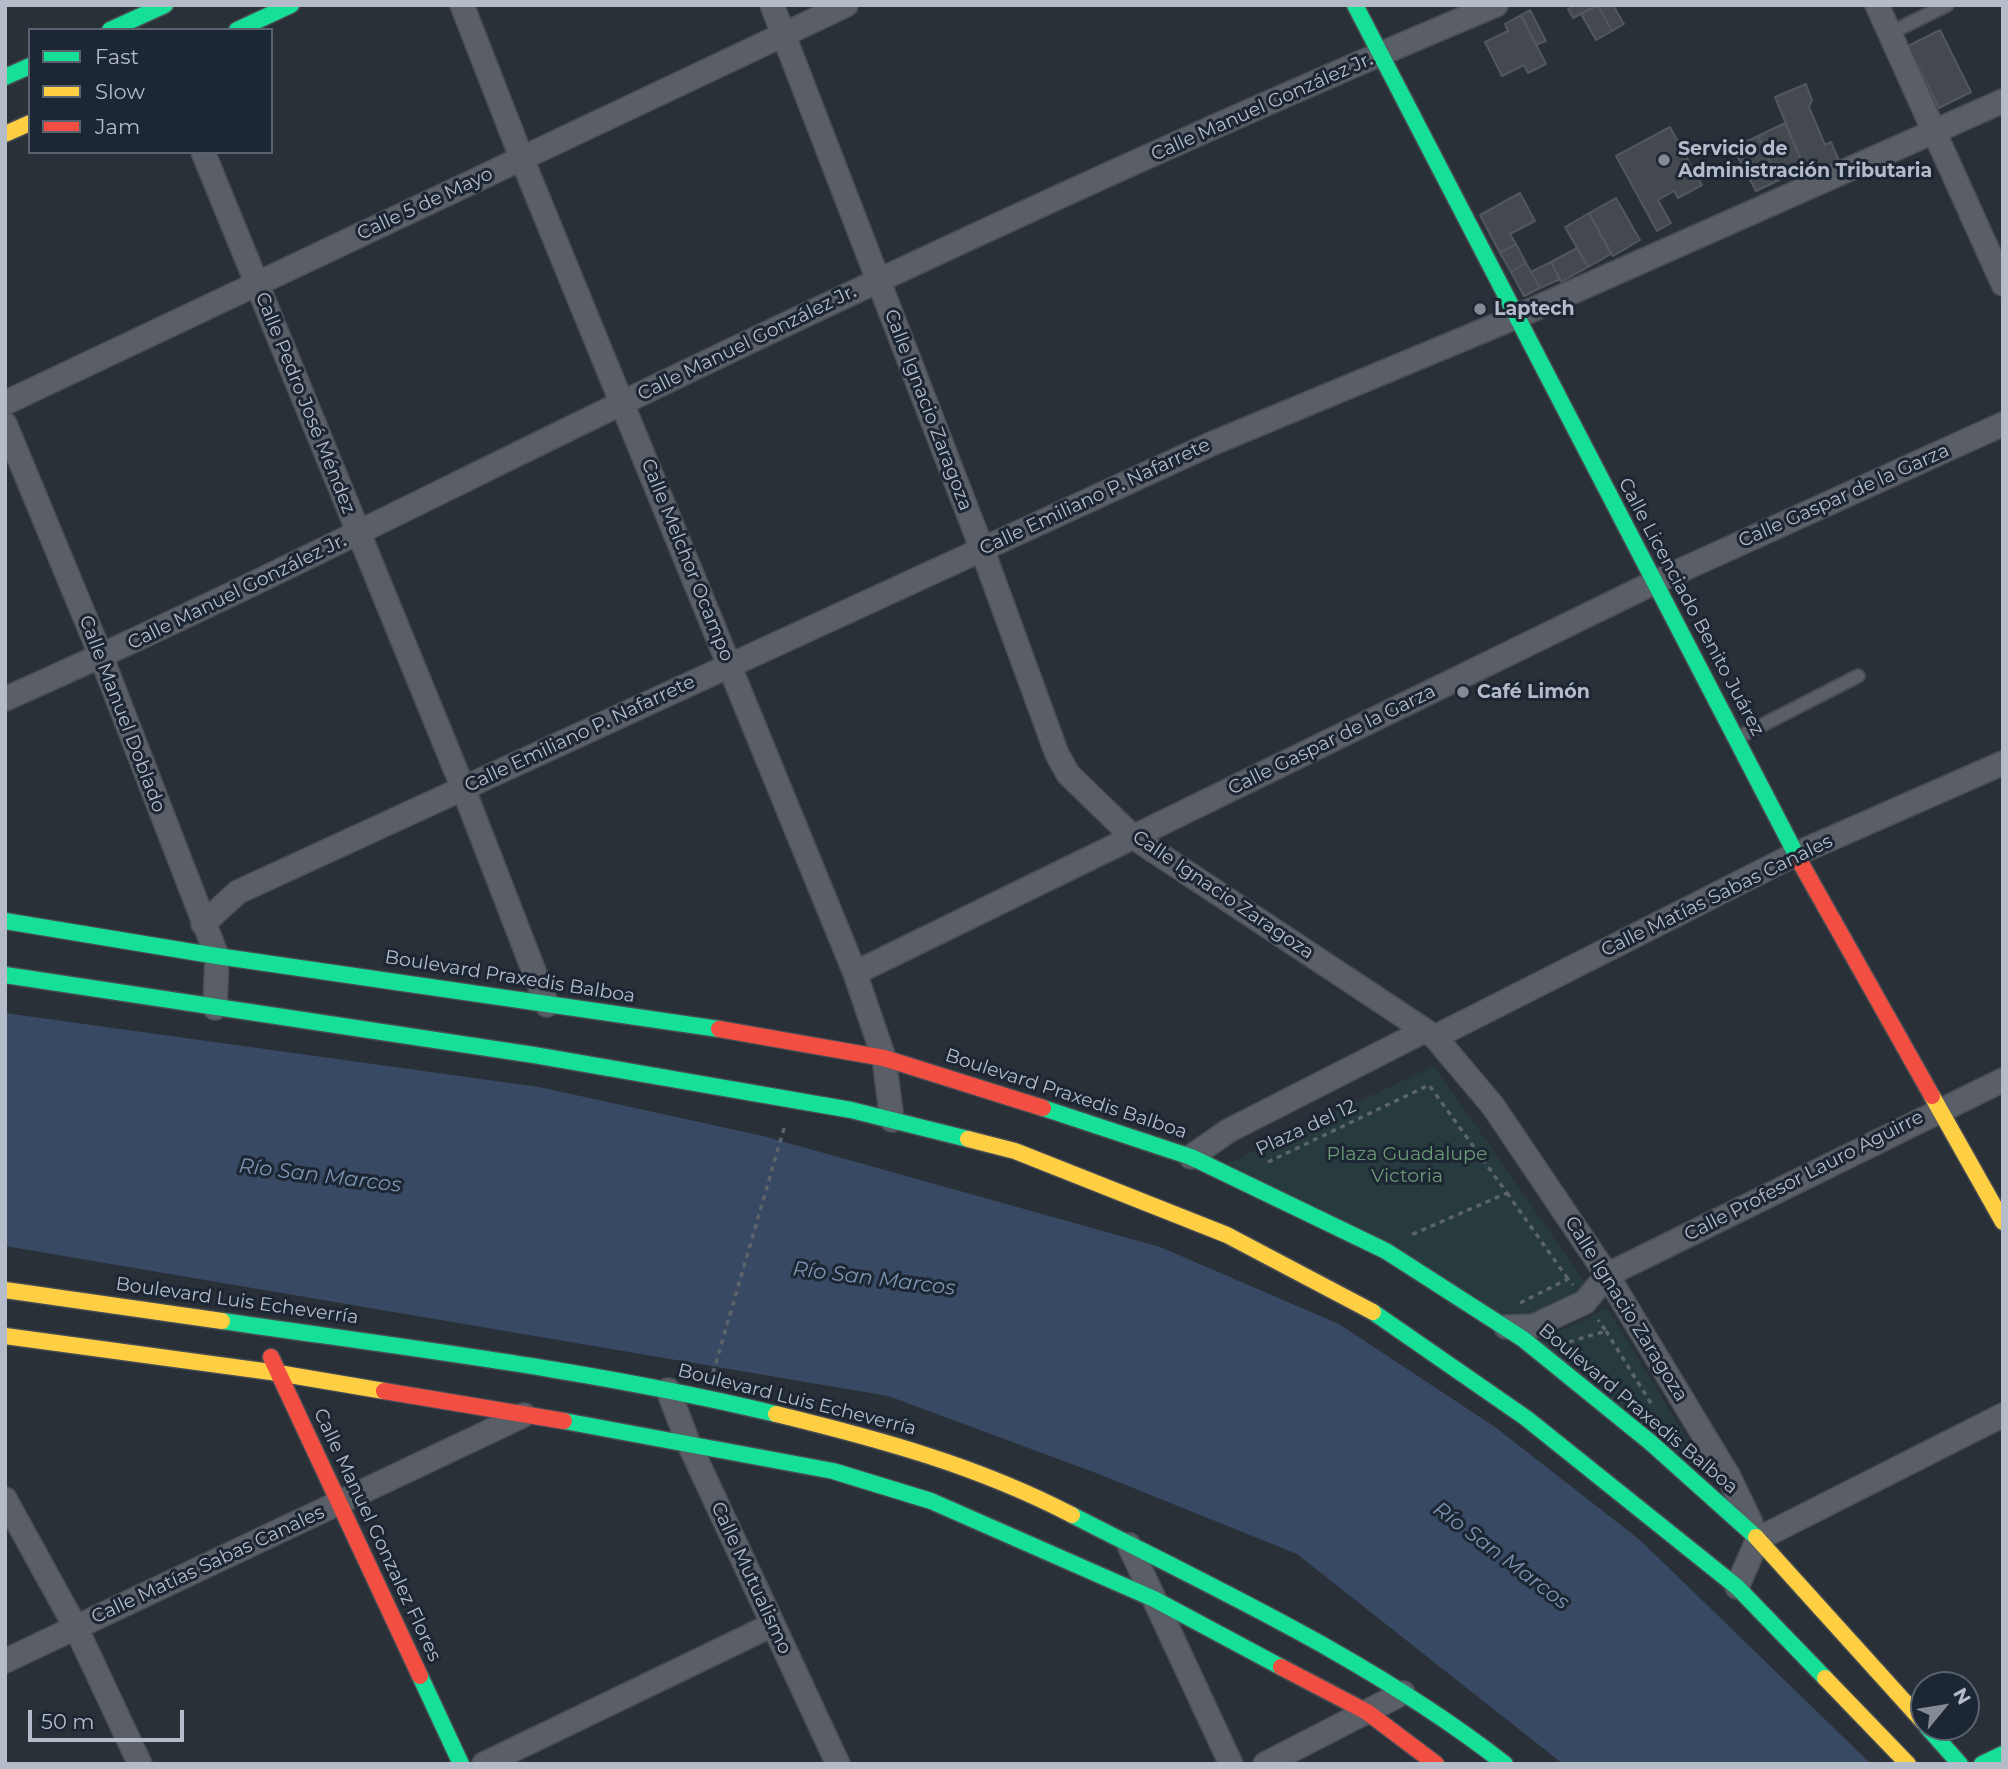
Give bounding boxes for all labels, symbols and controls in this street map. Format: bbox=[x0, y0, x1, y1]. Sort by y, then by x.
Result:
legend bbox=[28, 28, 273, 154]
text: Fast bbox=[95, 44, 139, 69]
street label: Calle Manuel González Jr. bbox=[1148, 48, 1376, 166]
text: Slow bbox=[95, 79, 145, 104]
text: Jam bbox=[95, 114, 140, 139]
place label: Servicio de Administración Tributaria bbox=[1678, 138, 1932, 182]
marker: Servicio de Administración Tributaria bbox=[1656, 152, 1672, 168]
street label: Calle 5 de Mayo bbox=[353, 163, 497, 245]
street label: Calle Manuel González Jr. bbox=[634, 280, 860, 406]
street label: Calle Pedro José Méndez bbox=[250, 289, 360, 517]
place label: Laptech bbox=[1494, 298, 1575, 320]
marker: Laptech bbox=[1472, 301, 1488, 317]
street label: Calle Ignacio Zaragoza bbox=[879, 306, 977, 514]
street label: Calle Emiliano P. Nafarrete bbox=[976, 433, 1214, 561]
street label: Calle Gaspar de la Garza bbox=[1735, 439, 1953, 553]
street label: Calle Melchor Ocampo bbox=[636, 455, 738, 665]
street label: Calle Licenciado Benito Juárez bbox=[1613, 474, 1769, 740]
street label: Calle Manuel González Jr. bbox=[124, 529, 350, 655]
street label: Calle Manuel Doblado bbox=[74, 612, 170, 816]
street label: Calle Emiliano P. Nafarrete bbox=[461, 670, 699, 798]
street label: Calle Gaspar de la Garza bbox=[1225, 680, 1439, 800]
place label: Café Limón bbox=[1477, 681, 1590, 703]
marker: Café Limón bbox=[1455, 684, 1471, 700]
street label: Calle Ignacio Zaragoza bbox=[1128, 826, 1318, 964]
street label: Calle Matías Sabas Canales bbox=[1598, 830, 1836, 962]
street label: Boulevard Praxedis Balboa bbox=[383, 946, 637, 1008]
street label: Boulevard Praxedis Balboa bbox=[942, 1044, 1190, 1144]
street label: Plaza del 12 bbox=[1252, 1095, 1360, 1161]
street label: Calle Profesor Lauro Aguirre bbox=[1681, 1106, 1927, 1246]
park label: Plaza Guadalupe Victoria bbox=[1327, 1143, 1487, 1187]
water label: Río San Marcos bbox=[237, 1154, 403, 1198]
street label: Calle Ignacio Zaragoza bbox=[1560, 1212, 1692, 1406]
water label: Río San Marcos bbox=[791, 1257, 957, 1301]
street label: Boulevard Luis Echeverría bbox=[114, 1273, 360, 1329]
street label: Boulevard Praxedis Balboa bbox=[1534, 1319, 1742, 1499]
street label: Boulevard Luis Echeverría bbox=[675, 1359, 919, 1441]
street label: Calle Manuel Gonzalez Flores bbox=[308, 1405, 446, 1665]
water label: Río San Marcos bbox=[1428, 1497, 1574, 1615]
street label: Calle Mutualismo bbox=[706, 1498, 796, 1658]
street label: Calle Matías Sabas Canales bbox=[88, 1501, 328, 1629]
north arrow bbox=[1910, 1671, 1980, 1741]
text: N bbox=[1948, 1684, 1976, 1709]
scale bar bbox=[32, 1696, 187, 1740]
text: 50 m bbox=[41, 1709, 95, 1734]

